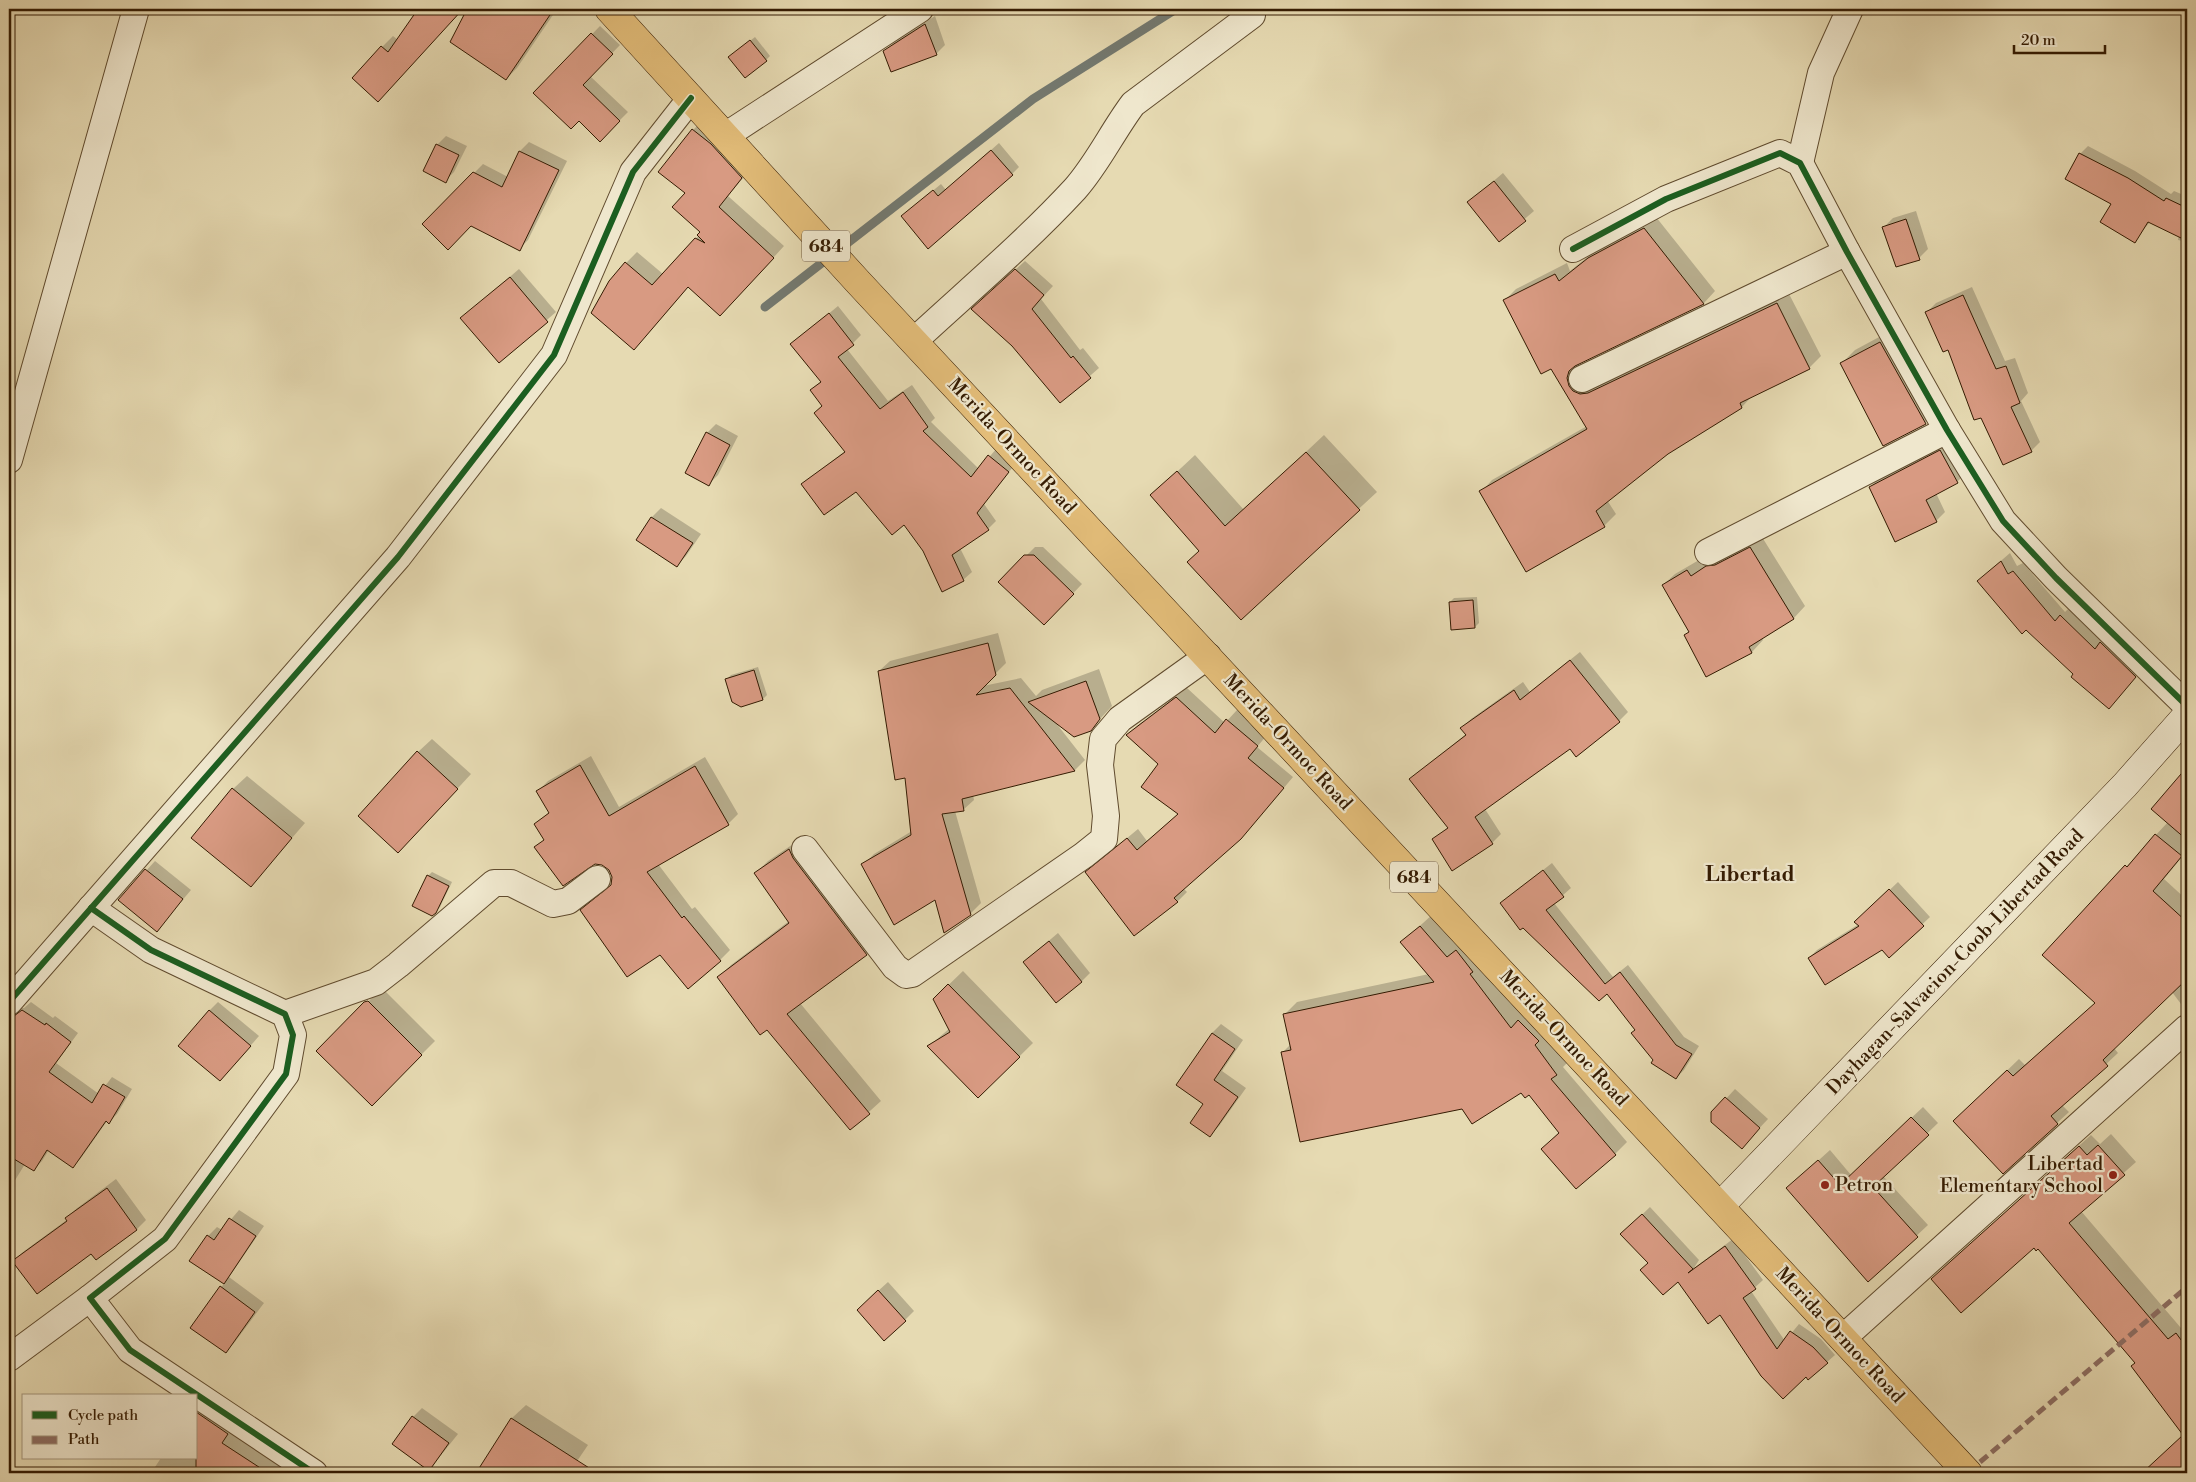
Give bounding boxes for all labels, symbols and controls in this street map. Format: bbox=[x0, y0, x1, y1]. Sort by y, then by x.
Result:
scale bar bbox=[2014, 22, 2105, 54]
text: 20 m bbox=[2021, 31, 2056, 50]
road number: 684 bbox=[802, 230, 850, 262]
street label: Merida-Ormoc Road bbox=[943, 373, 1082, 519]
street label: Merida-Ormoc Road bbox=[1219, 669, 1358, 815]
street label: Dayhagan-Salvacion-Coob-Libertad Road bbox=[1821, 824, 2089, 1100]
road number: 684 bbox=[1390, 862, 1438, 892]
district label: Libertad bbox=[1705, 862, 1795, 888]
street label: Merida-Ormoc Road bbox=[1495, 965, 1634, 1111]
place label: Libertad Elementary School bbox=[1940, 1152, 2103, 1198]
marker: Libertad Elementary School bbox=[2107, 1169, 2119, 1181]
place label: Petron bbox=[1835, 1173, 1893, 1197]
marker: Petron bbox=[1819, 1179, 1831, 1191]
street label: Merida-Ormoc Road bbox=[1771, 1262, 1910, 1408]
legend bbox=[22, 1394, 198, 1460]
text: Cycle path bbox=[68, 1406, 138, 1425]
text: Path bbox=[68, 1430, 100, 1449]

